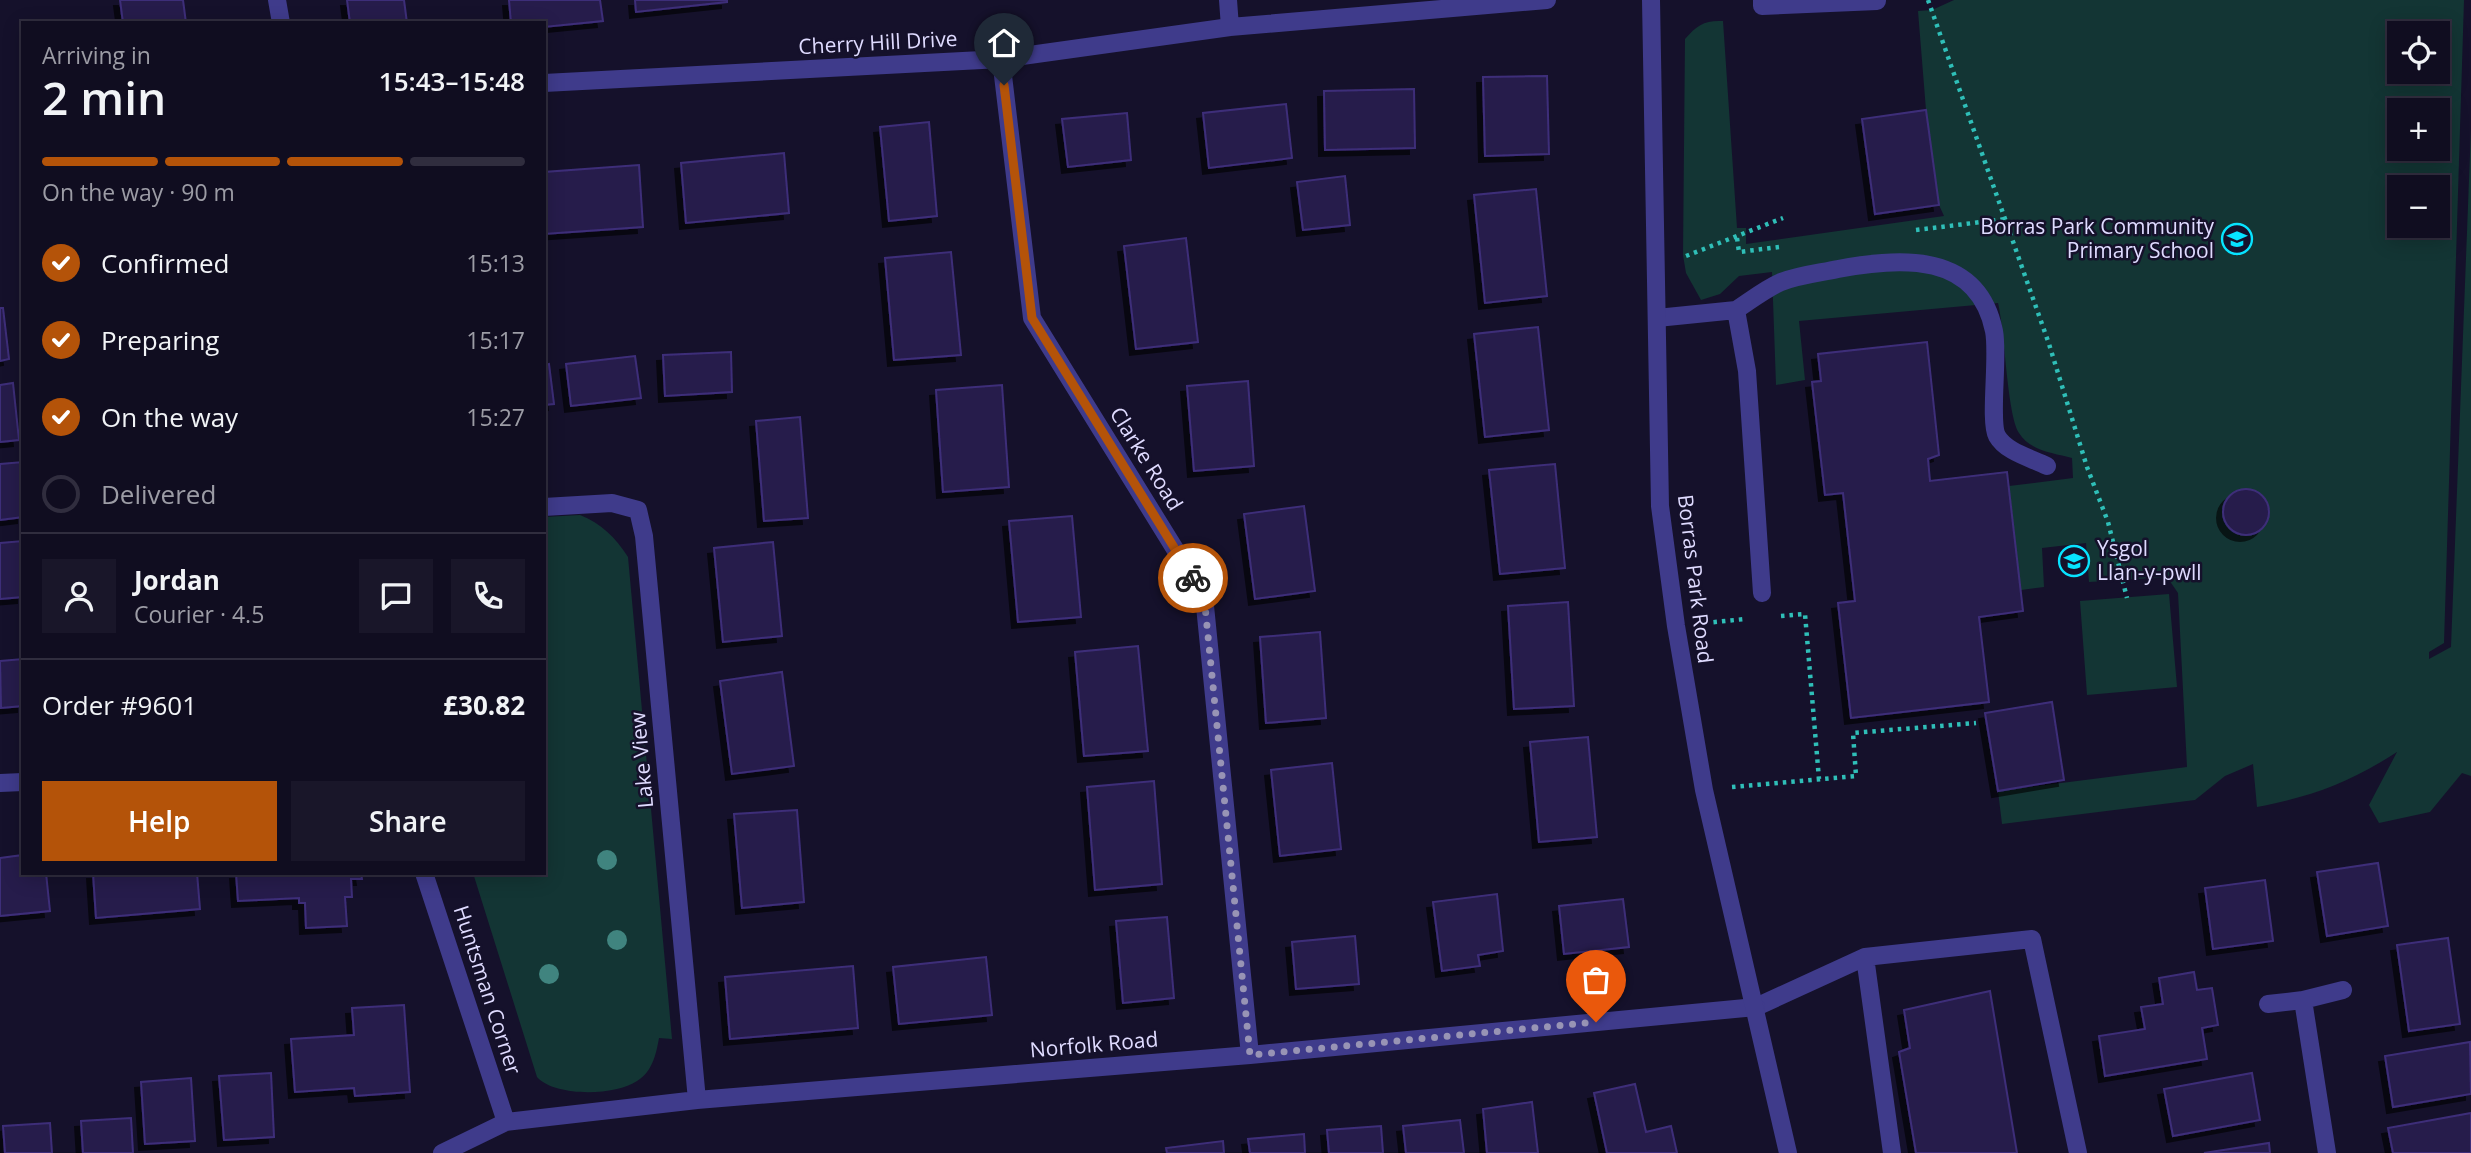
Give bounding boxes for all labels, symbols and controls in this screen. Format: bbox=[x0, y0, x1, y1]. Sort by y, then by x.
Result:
pin bbox=[974, 13, 1034, 85]
map controls bbox=[2387, 21, 2450, 238]
button: locate bbox=[2387, 21, 2450, 84]
street label: Cherry Hill Drive bbox=[798, 24, 958, 60]
icon: home bbox=[985, 24, 1023, 62]
text: Arriving in bbox=[42, 39, 151, 71]
text: 15:43–15:48 bbox=[379, 63, 525, 99]
text: 2 min bbox=[42, 66, 166, 128]
button: + bbox=[2387, 98, 2450, 161]
button: − bbox=[2387, 175, 2450, 238]
text: On the way · 90 m bbox=[42, 176, 235, 208]
place label: Borras Park Community Primary School bbox=[1980, 212, 2214, 264]
school or university icon: Borras Park Community Primary School bbox=[2220, 222, 2254, 256]
icon: check bbox=[42, 244, 80, 282]
text: Confirmed bbox=[101, 245, 229, 281]
text: 15:13 bbox=[466, 247, 525, 279]
icon: check bbox=[42, 321, 80, 359]
text: Preparing bbox=[101, 322, 219, 358]
text: 15:17 bbox=[466, 324, 525, 356]
icon: check bbox=[42, 398, 80, 436]
text: On the way bbox=[101, 399, 238, 435]
text: 15:27 bbox=[466, 401, 525, 433]
street label: Clarke Road bbox=[1104, 401, 1190, 516]
text: Delivered bbox=[101, 476, 216, 512]
street label: Borras Park Road bbox=[1672, 493, 1720, 665]
place label: Ysgol Llan-y-pwll bbox=[2097, 534, 2202, 586]
courier bbox=[1158, 543, 1228, 613]
school or university icon: Ysgol Llan-y-pwll bbox=[2057, 544, 2091, 578]
button: person bbox=[42, 559, 116, 633]
button: chat bbox=[359, 559, 433, 633]
button: phone bbox=[451, 559, 525, 633]
icon: bike bbox=[1174, 559, 1212, 597]
text: Jordan bbox=[134, 562, 220, 598]
text: Courier · 4.5 bbox=[134, 598, 264, 630]
text: Order #9601 bbox=[42, 687, 197, 723]
text: £30.82 bbox=[443, 687, 525, 723]
street label: Lake View bbox=[623, 710, 659, 810]
button: Help bbox=[42, 781, 277, 861]
button: Share bbox=[291, 781, 525, 861]
street label: Huntsman Corner bbox=[447, 902, 529, 1078]
pin bbox=[1566, 950, 1626, 1022]
icon: bag bbox=[1577, 961, 1615, 999]
street label: Norfolk Road bbox=[1029, 1024, 1159, 1064]

